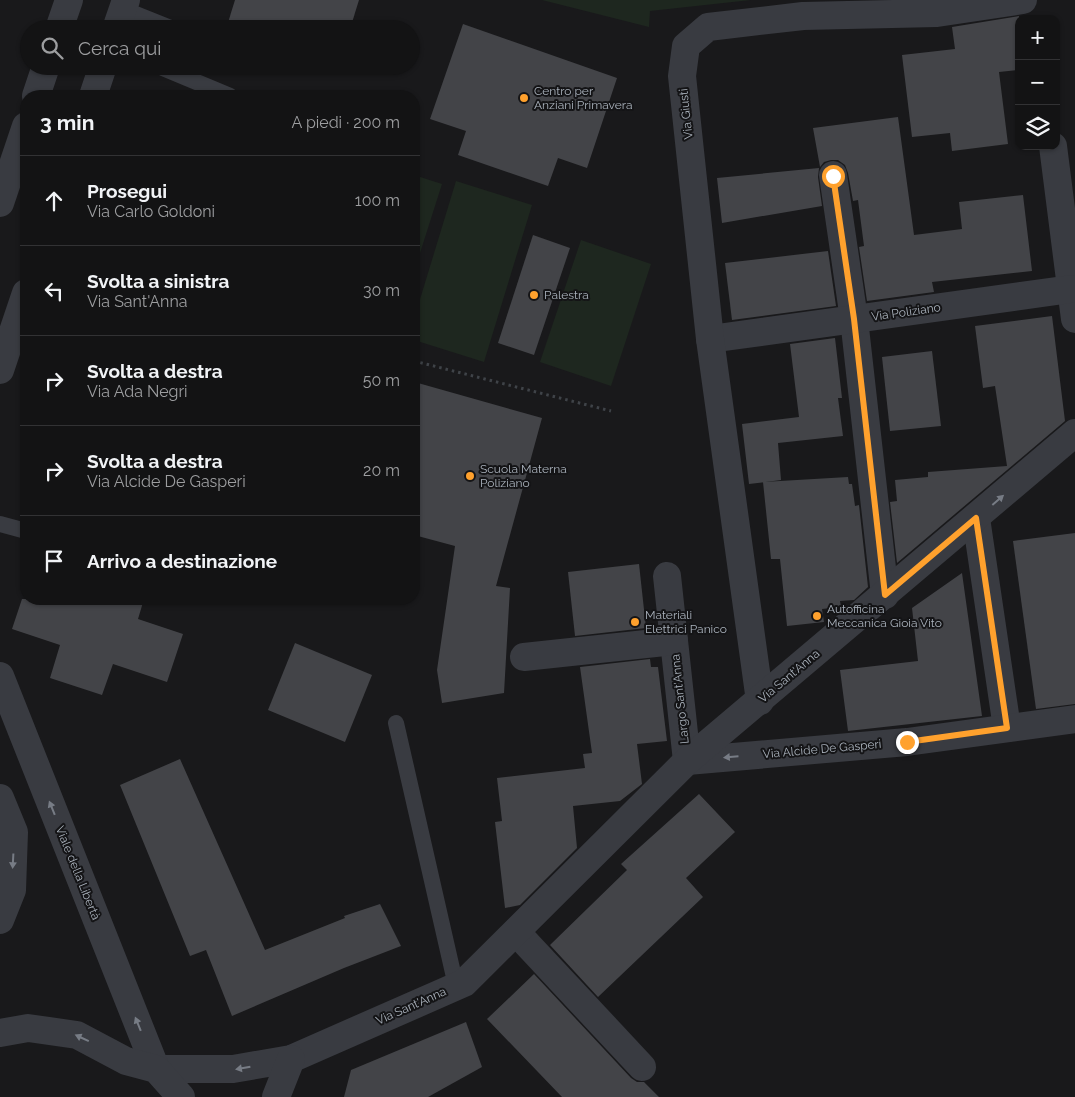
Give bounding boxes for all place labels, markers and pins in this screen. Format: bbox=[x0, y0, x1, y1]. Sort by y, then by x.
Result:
place label: Centro per Anziani Primavera bbox=[534, 84, 632, 112]
marker: Centro per Anziani Primavera bbox=[518, 92, 530, 104]
place label: Palestra bbox=[544, 288, 589, 302]
marker: Palestra bbox=[528, 289, 540, 301]
place label: Scuola Materna Poliziano bbox=[480, 462, 567, 490]
marker: Scuola Materna Poliziano bbox=[464, 470, 476, 482]
place label: Autofficina Meccanica Gioia Vito bbox=[827, 602, 942, 630]
place label: Materiali Elettrici Panico bbox=[645, 608, 727, 636]
marker: Autofficina Meccanica Gioia Vito bbox=[811, 610, 823, 622]
marker: Materiali Elettrici Panico bbox=[629, 616, 641, 628]

